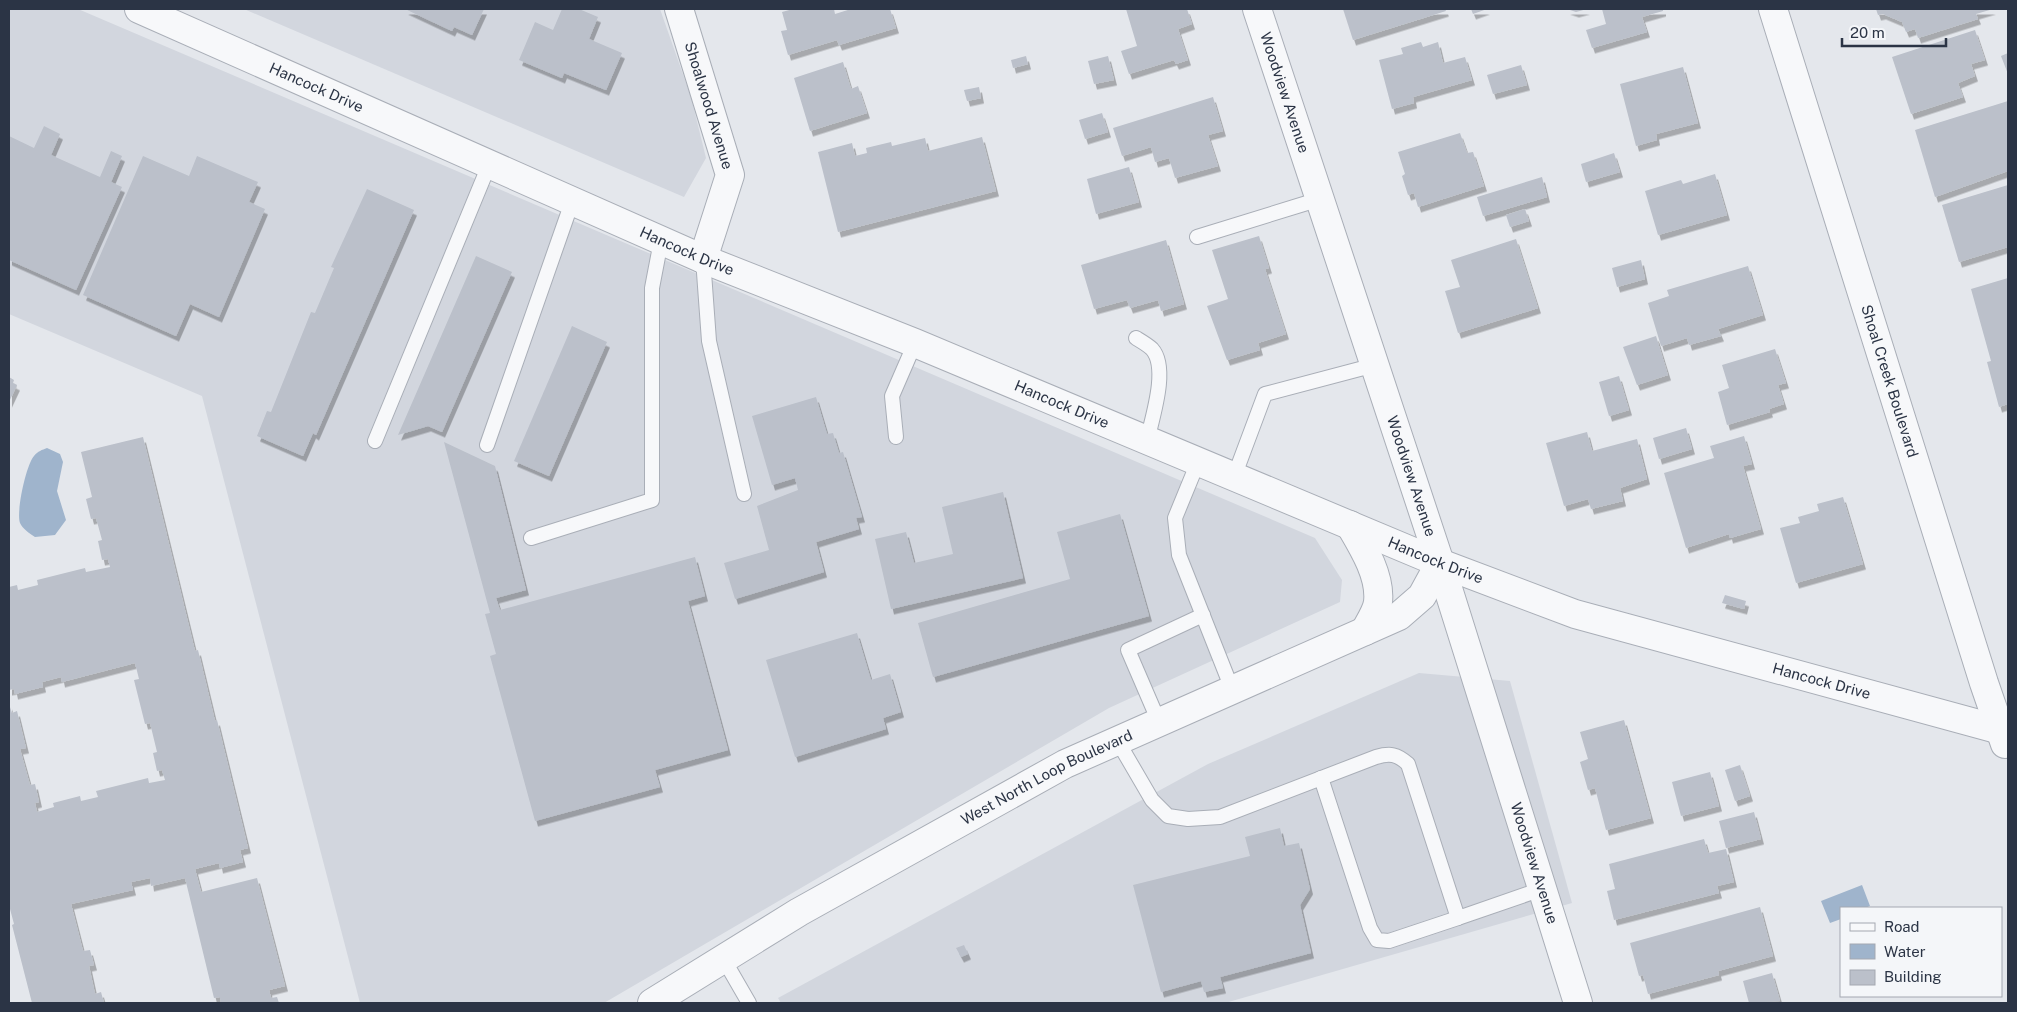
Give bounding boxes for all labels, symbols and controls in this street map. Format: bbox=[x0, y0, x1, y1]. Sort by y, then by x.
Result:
scale bar bbox=[1842, 15, 1946, 47]
text: 20 m bbox=[1850, 24, 1885, 41]
street label: Woodview Avenue bbox=[1257, 30, 1313, 155]
street label: Shoalwood Avenue bbox=[682, 40, 737, 171]
street label: Hancock Drive bbox=[267, 59, 366, 115]
street label: Hancock Drive bbox=[637, 223, 737, 278]
street label: Shoal Creek Boulevard bbox=[1858, 303, 1922, 459]
street label: Hancock Drive bbox=[1012, 377, 1112, 431]
street label: Woodview Avenue bbox=[1384, 413, 1440, 539]
street label: Hancock Drive bbox=[1386, 533, 1486, 587]
street label: Hancock Drive bbox=[1771, 659, 1873, 702]
street label: West North Loop Boulevard bbox=[958, 726, 1135, 828]
street label: Woodview Avenue bbox=[1508, 800, 1562, 926]
legend bbox=[1840, 907, 2002, 997]
text: Road bbox=[1884, 918, 1920, 935]
text: Water bbox=[1884, 943, 1926, 960]
text: Building bbox=[1884, 968, 1942, 985]

